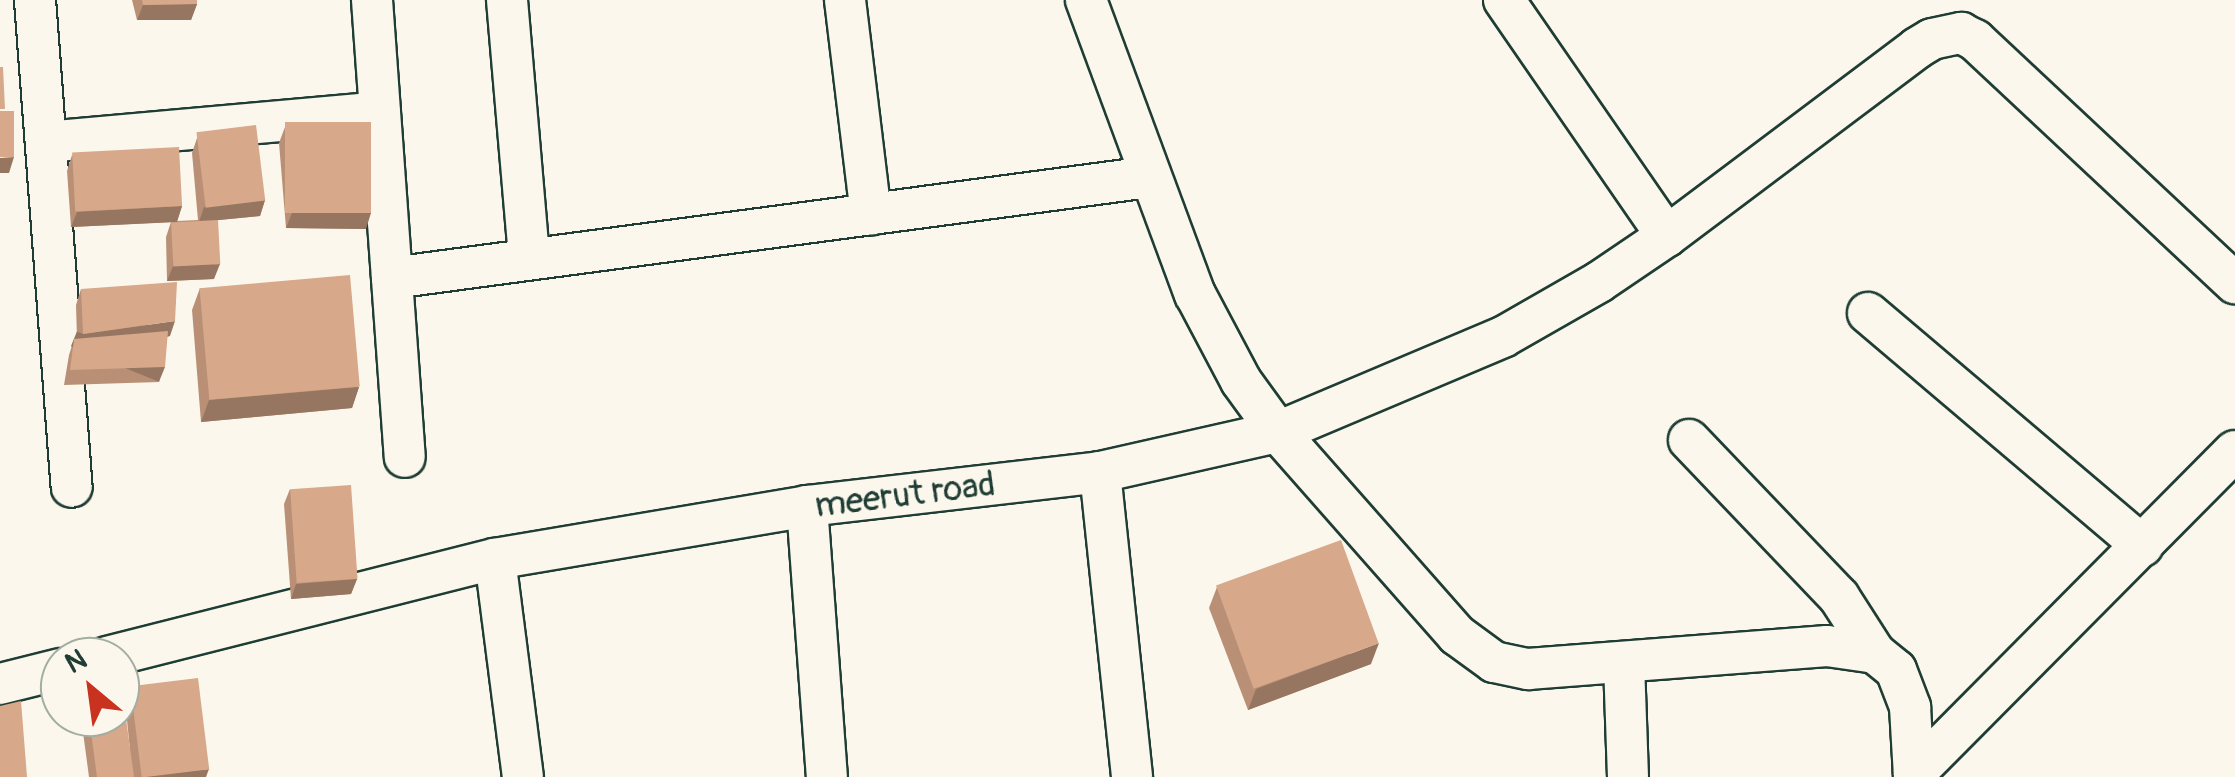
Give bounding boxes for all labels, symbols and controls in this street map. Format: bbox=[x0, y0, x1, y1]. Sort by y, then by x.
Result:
street label: meerut road bbox=[812, 463, 998, 527]
north arrow bbox=[40, 637, 140, 737]
text: N bbox=[59, 642, 93, 682]

